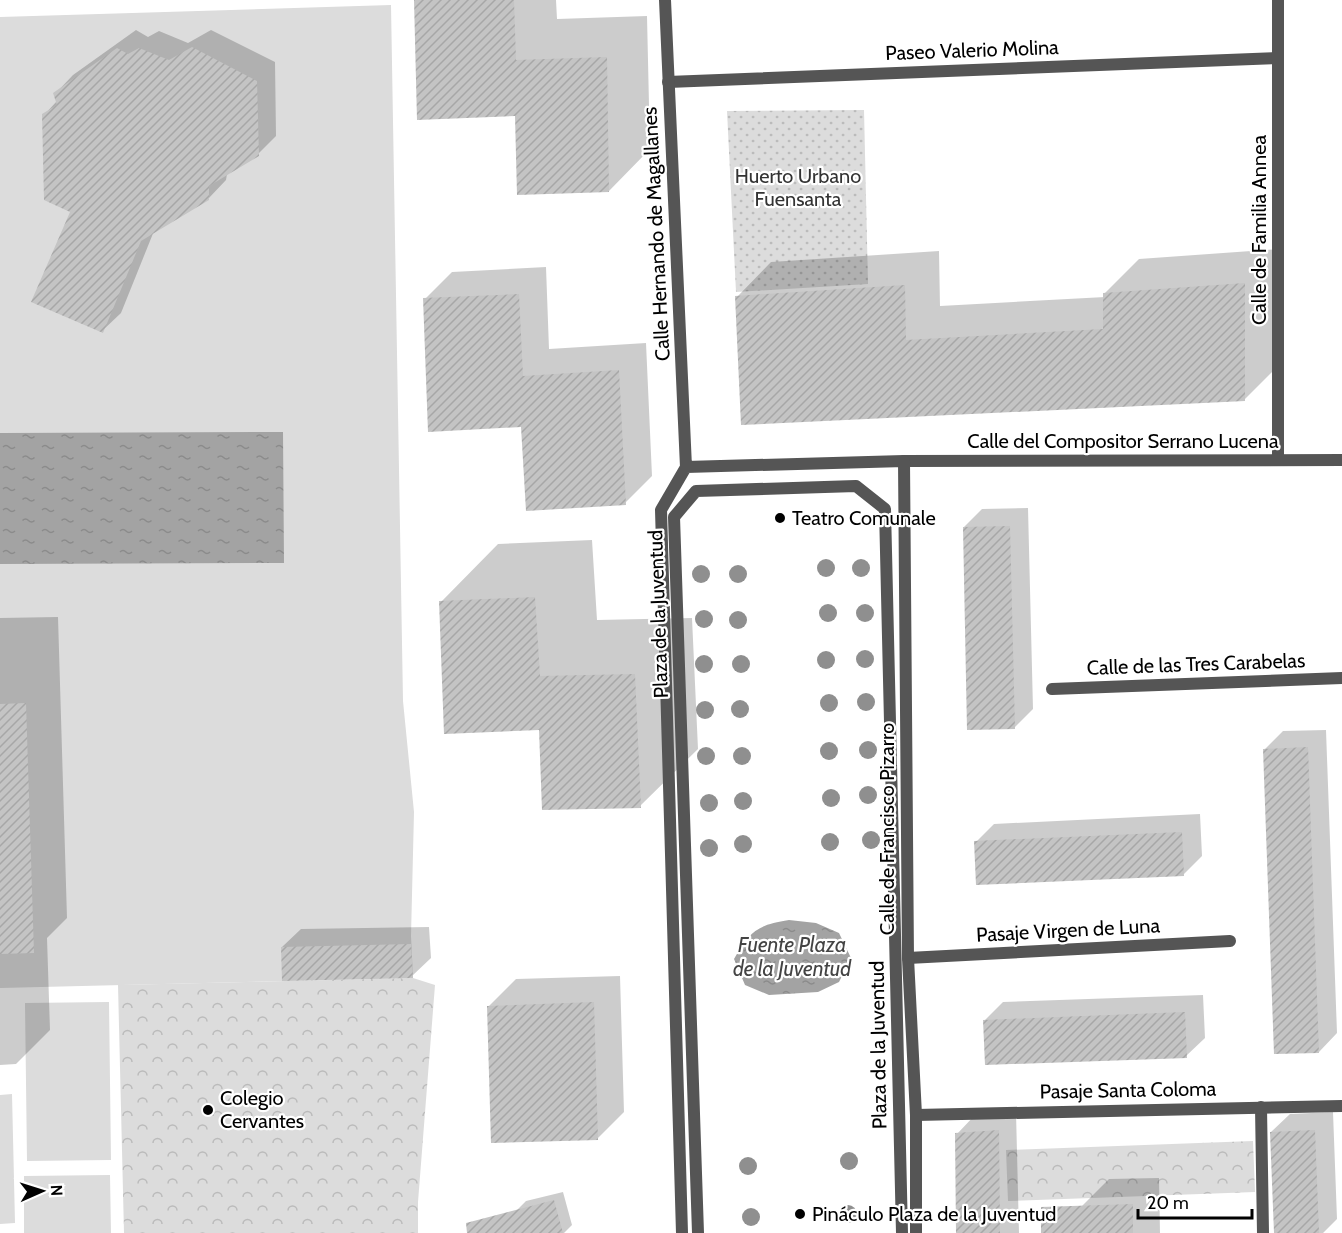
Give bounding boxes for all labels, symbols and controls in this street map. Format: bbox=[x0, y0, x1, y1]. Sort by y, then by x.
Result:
street label: Paseo Valerio Molina bbox=[885, 35, 1059, 65]
street label: Calle Hernando de Magallanes bbox=[637, 106, 675, 362]
street label: Calle de Familia Annea bbox=[1247, 135, 1271, 325]
park label: Huerto Urbano Fuensanta bbox=[735, 164, 861, 211]
street label: Calle del Compositor Serrano Lucena bbox=[967, 429, 1279, 453]
place label: Teatro Comunale bbox=[792, 506, 936, 530]
marker: Teatro Comunale bbox=[773, 511, 787, 525]
street label: Plaza de la Juventud bbox=[643, 529, 673, 699]
street label: Calle de las Tres Carabelas bbox=[1086, 648, 1306, 680]
street label: Calle de Francisco Pizarro bbox=[875, 723, 899, 935]
street label: Pasaje Virgen de Luna bbox=[975, 913, 1161, 947]
water label: Fuente Plaza de la Juventud bbox=[733, 932, 852, 981]
street label: Plaza de la Juventud bbox=[865, 961, 891, 1129]
street label: Pasaje Santa Coloma bbox=[1040, 1076, 1217, 1104]
place label: Colegio Cervantes bbox=[220, 1086, 304, 1133]
marker: Colegio Cervantes bbox=[201, 1103, 215, 1117]
north arrow bbox=[12, 1161, 72, 1221]
scale bar bbox=[1138, 1182, 1252, 1220]
text: N bbox=[47, 1184, 66, 1196]
text: 20 m bbox=[1147, 1192, 1189, 1214]
place label: Pináculo Plaza de la Juventud bbox=[812, 1202, 1056, 1226]
marker: Pináculo Plaza de la Juventud bbox=[793, 1207, 807, 1221]

